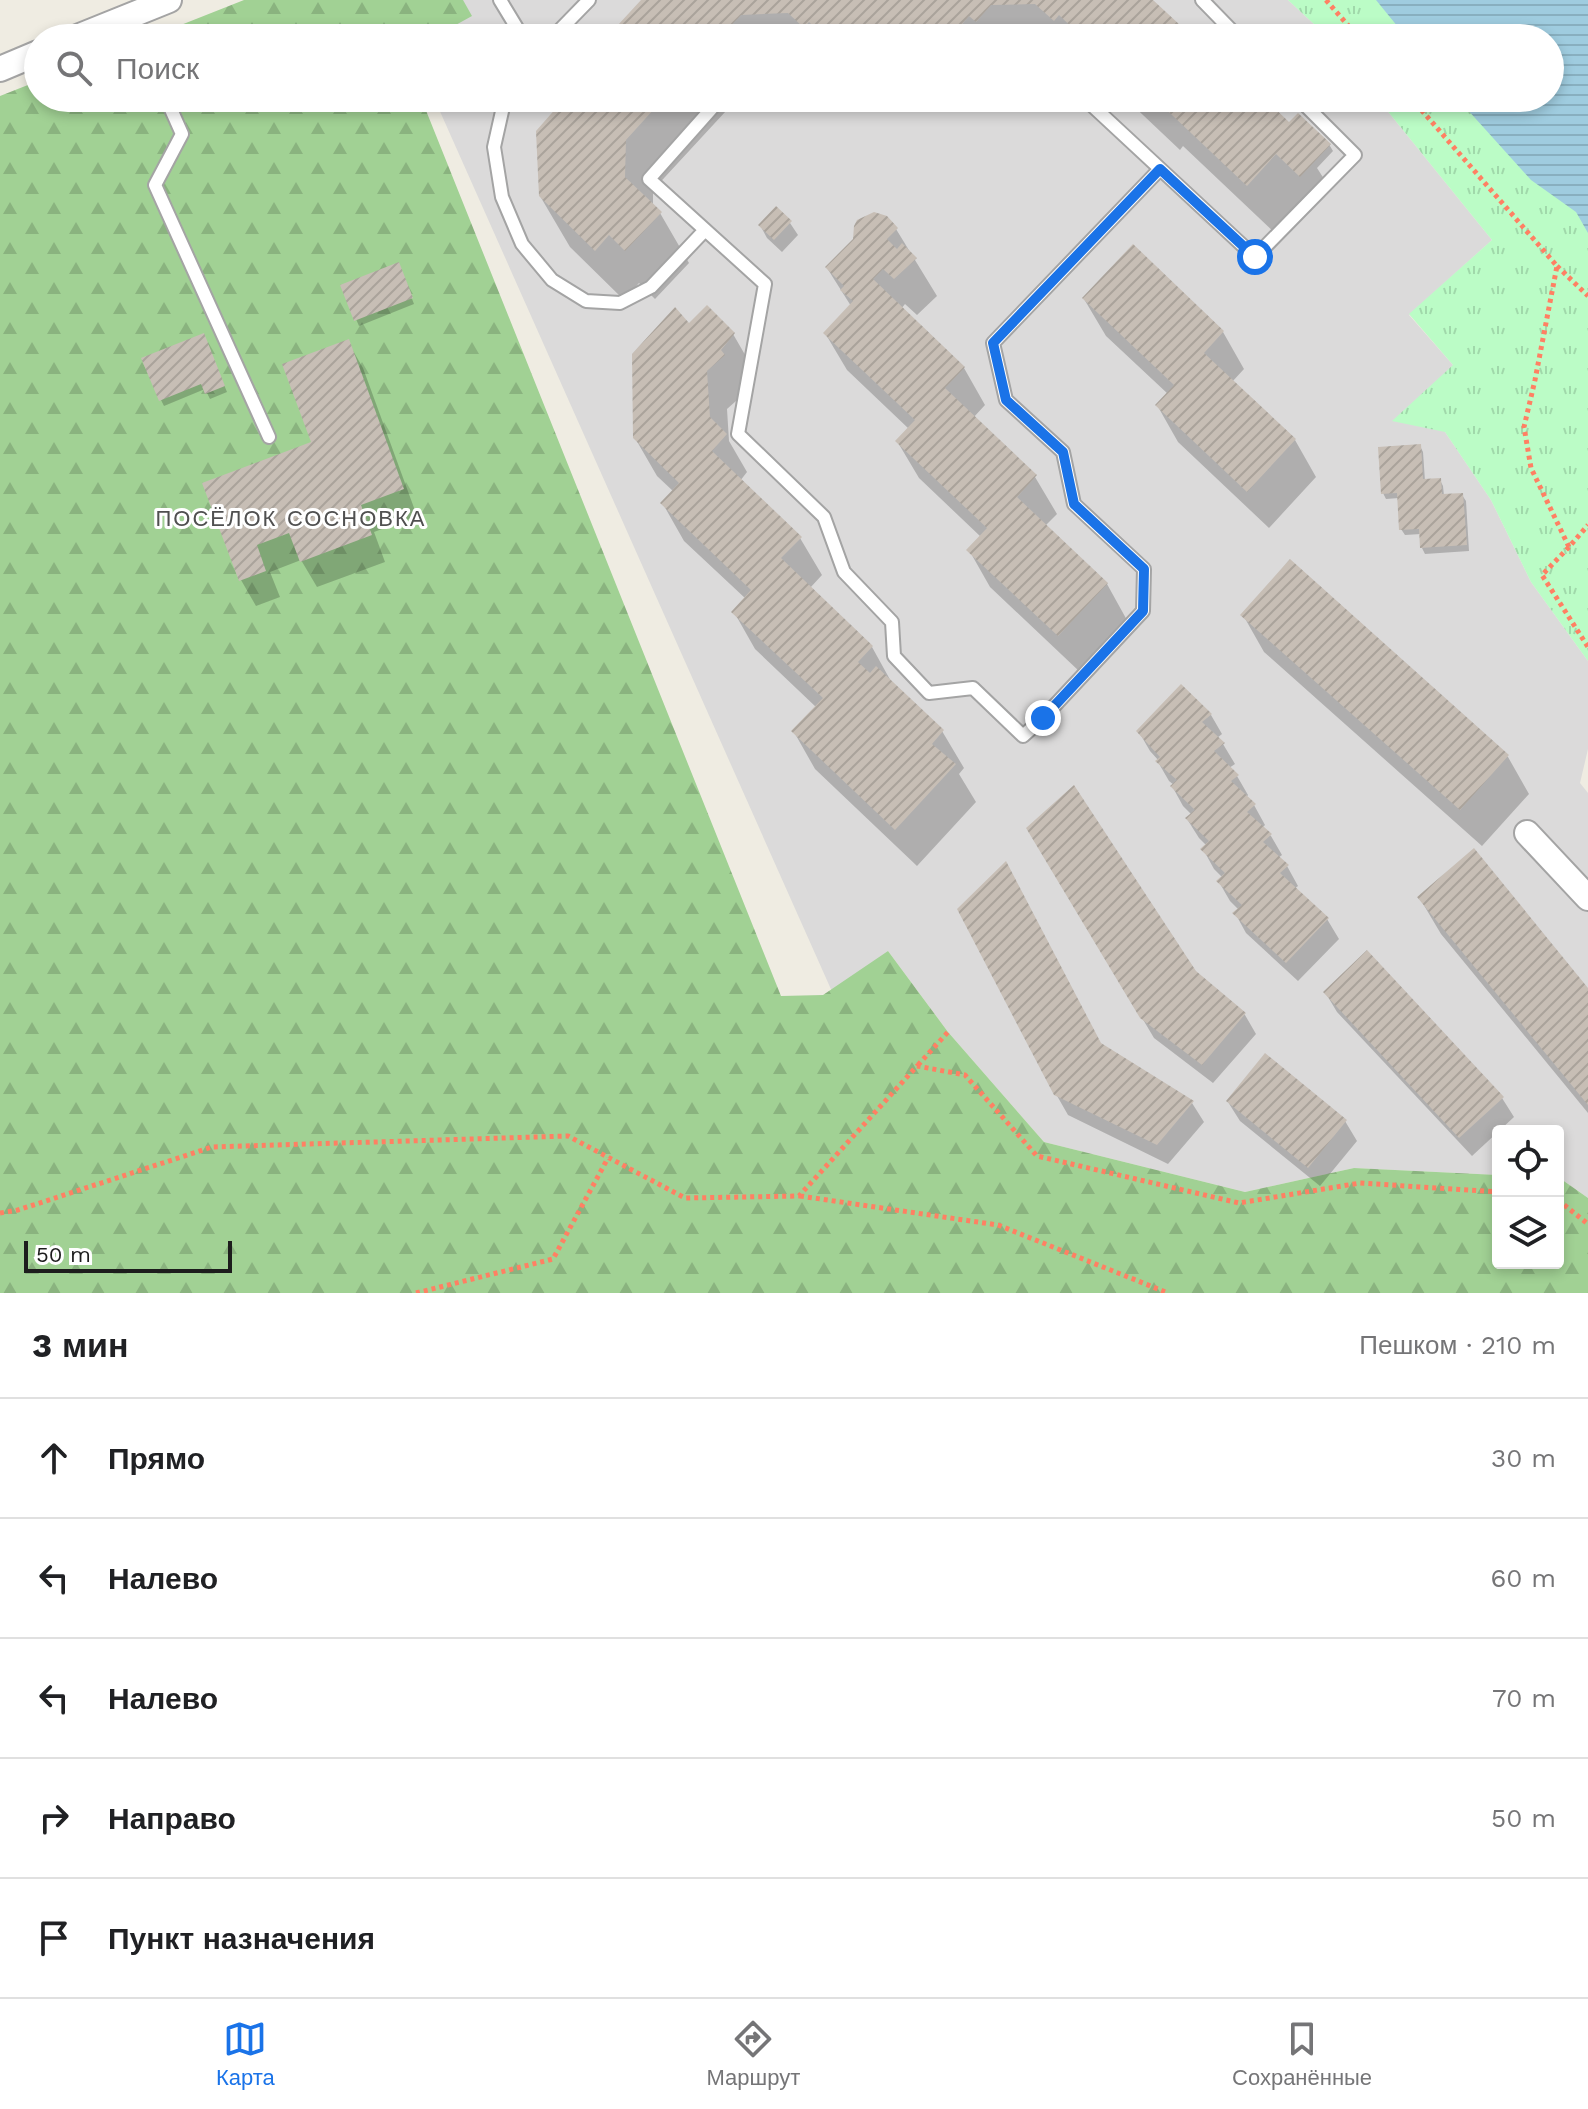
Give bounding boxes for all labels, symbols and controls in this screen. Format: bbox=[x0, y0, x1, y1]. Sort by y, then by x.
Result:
search box bbox=[24, 24, 1564, 112]
icon: search bbox=[52, 46, 96, 90]
text: Поиск bbox=[116, 51, 199, 86]
route start bbox=[1237, 239, 1273, 275]
district label: ПОСЁЛОК СОСНОВКА bbox=[156, 506, 426, 531]
route end bbox=[1025, 700, 1061, 736]
map controls bbox=[1492, 1125, 1564, 1269]
button: locate bbox=[1492, 1125, 1564, 1197]
button: layers bbox=[1492, 1197, 1564, 1269]
scale bar bbox=[24, 1237, 232, 1273]
text: 50 m bbox=[36, 1242, 91, 1267]
text: 3 мин bbox=[32, 1325, 128, 1365]
text: Пешком · 210 m bbox=[1359, 1330, 1556, 1360]
icon: ahead bbox=[32, 1436, 76, 1480]
text: Прямо bbox=[108, 1441, 205, 1476]
text: 30 m bbox=[1491, 1443, 1556, 1473]
icon: left bbox=[32, 1556, 76, 1600]
text: Налево bbox=[108, 1561, 218, 1596]
text: 60 m bbox=[1490, 1563, 1556, 1593]
icon: left bbox=[32, 1676, 76, 1720]
text: Налево bbox=[108, 1681, 218, 1716]
text: 70 m bbox=[1492, 1683, 1556, 1713]
icon: right bbox=[32, 1796, 76, 1840]
text: Направо bbox=[108, 1801, 236, 1836]
text: 50 m bbox=[1491, 1803, 1556, 1833]
icon: arrive bbox=[32, 1916, 76, 1960]
text: Пункт назначения bbox=[108, 1921, 375, 1956]
tab: Карта bbox=[216, 2017, 275, 2091]
tab: Маршрут bbox=[707, 2017, 800, 2091]
tab: Сохранённые bbox=[1232, 2017, 1372, 2091]

